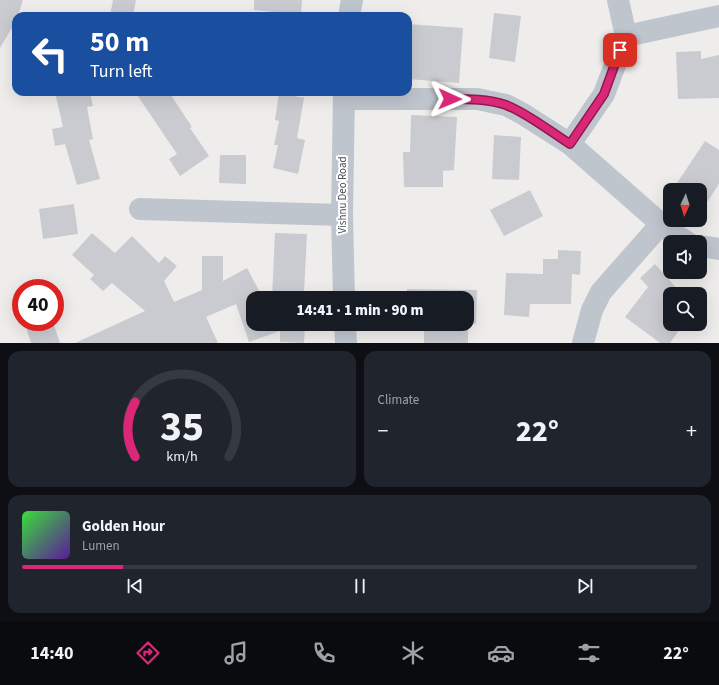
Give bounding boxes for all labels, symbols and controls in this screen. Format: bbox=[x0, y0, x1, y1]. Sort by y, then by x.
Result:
text: 50 m bbox=[90, 22, 149, 62]
icon: left bbox=[24, 28, 76, 80]
pin bbox=[603, 33, 637, 67]
icon: arrive bbox=[609, 39, 631, 61]
text: Turn left bbox=[90, 59, 152, 84]
position arrow bbox=[429, 78, 471, 120]
street label: Vishnu Deo Road bbox=[335, 156, 350, 234]
north arrow bbox=[663, 183, 707, 227]
map controls bbox=[663, 183, 707, 331]
button: sound bbox=[663, 235, 707, 279]
speed limit sign: 40 bbox=[12, 279, 64, 331]
button: search bbox=[663, 287, 707, 331]
text: 14:41 · 1 min · 90 m bbox=[297, 300, 423, 321]
text: Climate bbox=[378, 391, 419, 409]
text: 35 bbox=[160, 397, 204, 457]
text: 22° bbox=[516, 410, 559, 453]
text: − bbox=[378, 415, 388, 447]
text: + bbox=[686, 415, 697, 447]
text: km/h bbox=[166, 446, 198, 467]
text: Golden Hour bbox=[82, 516, 165, 537]
text: Lumen bbox=[82, 537, 120, 555]
icon: previous bbox=[124, 575, 146, 597]
icon: pause bbox=[349, 575, 371, 597]
icon: next bbox=[574, 575, 596, 597]
icon: directions bbox=[134, 639, 162, 667]
icon: music bbox=[222, 639, 250, 667]
icon: phone bbox=[310, 639, 338, 667]
icon: climate bbox=[399, 639, 427, 667]
icon: car bbox=[487, 639, 515, 667]
icon: filters bbox=[575, 639, 603, 667]
text: 14:40 bbox=[30, 641, 74, 666]
text: 22° bbox=[663, 641, 689, 666]

